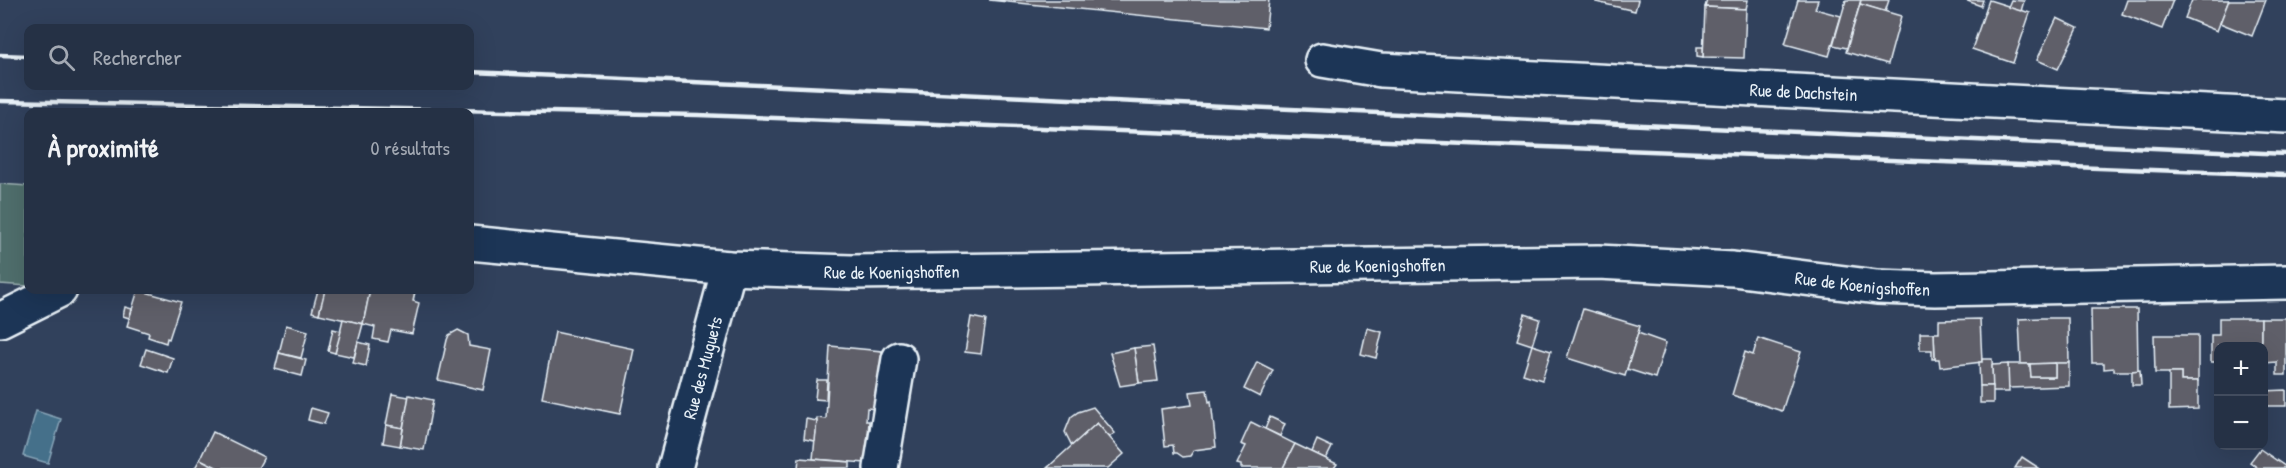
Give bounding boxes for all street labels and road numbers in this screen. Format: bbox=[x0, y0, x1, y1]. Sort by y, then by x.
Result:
street label: Rue de Dachstein bbox=[1749, 76, 1858, 107]
street label: Rue de Koenigshoffen bbox=[1310, 252, 1446, 278]
street label: Rue de Koenigshoffen bbox=[824, 258, 960, 285]
street label: Rue de Koenigshoffen bbox=[1794, 264, 1931, 301]
street label: Rue des Muguets bbox=[676, 313, 728, 422]

